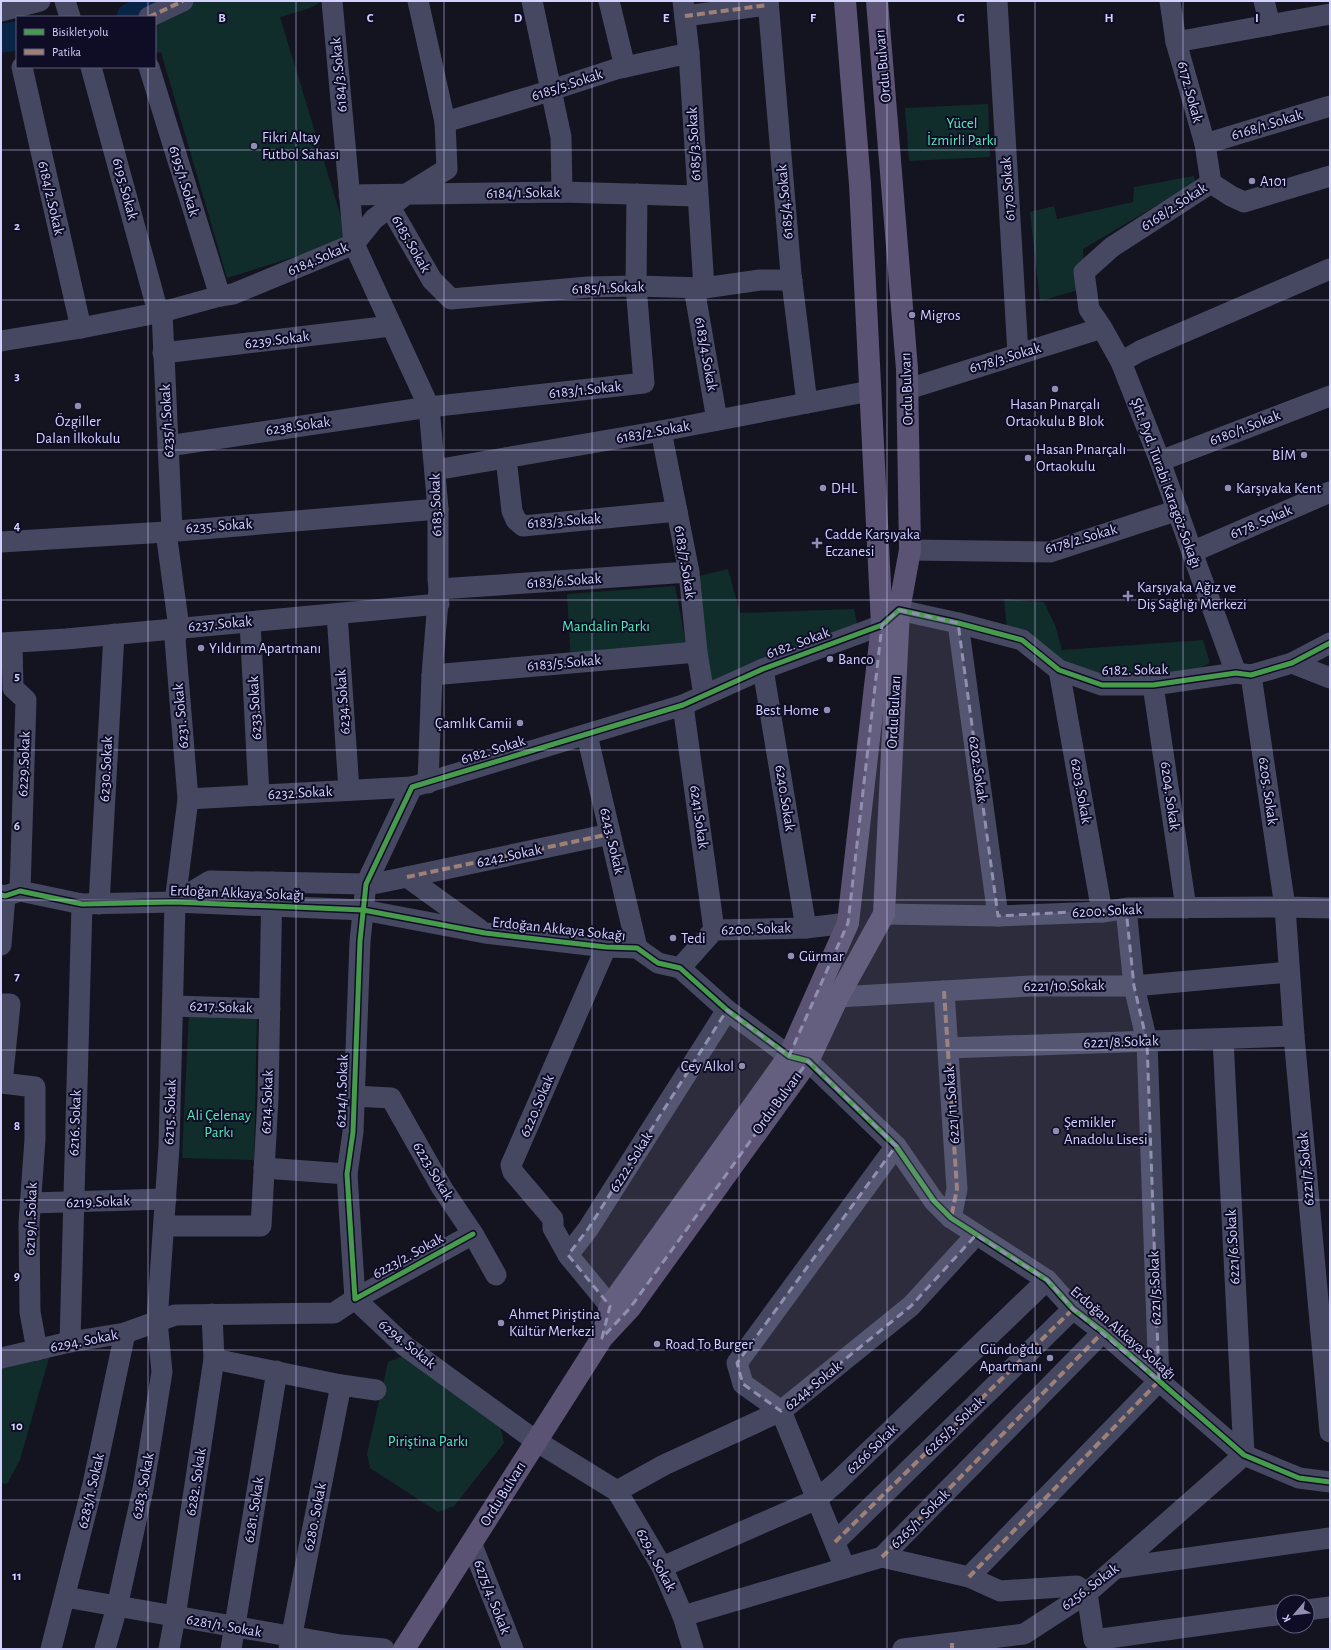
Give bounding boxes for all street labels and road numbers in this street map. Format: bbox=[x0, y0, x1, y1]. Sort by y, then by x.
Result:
street label: Ordu Bulvarı bbox=[872, 29, 894, 103]
street label: 6184/3.Sokak bbox=[328, 37, 350, 113]
street label: 6172.Sokak bbox=[1175, 60, 1205, 125]
street label: 6185/5.Sokak bbox=[529, 66, 605, 104]
street label: 6185/3.Sokak bbox=[685, 107, 703, 181]
street label: 6168/1.Sokak bbox=[1230, 107, 1305, 143]
street label: 6195/1.Sokak bbox=[166, 144, 202, 218]
street label: 6195.Sokak bbox=[110, 156, 140, 222]
street label: 6170.Sokak bbox=[998, 156, 1018, 222]
street label: 6184/2.Sokak bbox=[35, 159, 67, 237]
street label: 6185/4.Sokak bbox=[774, 164, 796, 240]
street label: 6168/2.Sokak bbox=[1138, 180, 1210, 234]
street label: 6184/1.Sokak bbox=[486, 185, 560, 201]
street label: 6185.Sokak bbox=[389, 213, 433, 275]
street label: 6184.Sokak bbox=[285, 239, 351, 278]
street label: 6185/1.Sokak bbox=[571, 279, 645, 297]
street label: 6183/4.Sokak bbox=[692, 316, 720, 392]
street label: 6239.Sokak bbox=[244, 329, 310, 351]
street label: 6178/3.Sokak bbox=[967, 340, 1043, 376]
street label: Ordu Bulvarı bbox=[898, 352, 916, 426]
street label: 6183/1.Sokak bbox=[548, 379, 622, 401]
street label: 6235/1.Sokak bbox=[158, 384, 176, 458]
street label: Şht. Pyd. Turabi Karagöz Sokağı bbox=[1128, 396, 1204, 570]
street label: 6180/1.Sokak bbox=[1207, 408, 1283, 448]
street label: 6238.Sokak bbox=[265, 414, 331, 438]
street label: 6183/2.Sokak bbox=[615, 418, 691, 446]
street label: 6183.Sokak bbox=[427, 473, 445, 537]
street label: 6178. Sokak bbox=[1228, 502, 1294, 542]
street label: 6183/3.Sokak bbox=[527, 511, 602, 531]
street label: 6235. Sokak bbox=[185, 516, 253, 536]
street label: 6178/2.Sokak bbox=[1043, 521, 1119, 556]
street label: 6183/7.Sokak bbox=[672, 524, 698, 600]
street label: 6183/6.Sokak bbox=[526, 571, 602, 591]
street label: 6237.Sokak bbox=[187, 614, 253, 634]
street label: 6182. Sokak bbox=[764, 625, 832, 661]
street label: 6183/5.Sokak bbox=[527, 652, 602, 674]
street label: 6182. Sokak bbox=[1102, 662, 1169, 678]
street label: 6234.Sokak bbox=[333, 669, 353, 735]
street label: 6233.Sokak bbox=[246, 675, 264, 740]
street label: Ordu Bulvarı bbox=[885, 675, 903, 749]
street label: 6231. Sokak bbox=[171, 683, 191, 749]
street label: 6229.Sokak bbox=[15, 731, 33, 797]
street label: 6182. Sokak bbox=[459, 733, 527, 767]
street label: 6202.Sokak bbox=[966, 735, 990, 803]
street label: 6230.Sokak bbox=[97, 736, 115, 802]
street label: 6205. Sokak bbox=[1256, 756, 1280, 826]
street label: 6203.Sokak bbox=[1068, 757, 1094, 825]
street label: 6204. Sokak bbox=[1158, 761, 1182, 832]
street label: 6240.Sokak bbox=[772, 764, 798, 832]
street label: 6232.Sokak bbox=[267, 784, 333, 802]
street label: 6241.Sokak bbox=[687, 784, 711, 850]
street label: 6243. Sokak bbox=[597, 806, 627, 876]
street label: 6242.Sokak bbox=[475, 842, 543, 870]
street label: Erdoğan Akkaya Sokağı bbox=[170, 883, 304, 903]
street label: 6200. Sokak bbox=[1072, 902, 1143, 920]
street label: Erdoğan Akkaya Sokağı bbox=[492, 915, 626, 943]
street label: 6200. Sokak bbox=[721, 920, 791, 938]
street label: 6221/10.Sokak bbox=[1023, 978, 1105, 994]
street label: 6217.Sokak bbox=[189, 998, 253, 1016]
street label: 6221/8.Sokak bbox=[1083, 1033, 1159, 1051]
street label: 6214/1.Sokak bbox=[333, 1054, 351, 1128]
street label: 6221/11.Sokak bbox=[942, 1065, 962, 1145]
street label: Ordu Bulvarı bbox=[749, 1069, 805, 1137]
street label: 6214.Sokak bbox=[258, 1070, 276, 1134]
street label: 6220.Sokak bbox=[517, 1072, 557, 1140]
street label: 6215. Sokak bbox=[161, 1079, 179, 1145]
street label: 6216. Sokak bbox=[66, 1089, 84, 1156]
street label: 6222. Sokak bbox=[607, 1129, 655, 1195]
street label: 6221/7.Sokak bbox=[1295, 1131, 1317, 1207]
street label: 6223.Sokak bbox=[410, 1139, 456, 1203]
street label: 6219/1.Sokak bbox=[22, 1182, 40, 1256]
street label: 6219.Sokak bbox=[66, 1193, 130, 1211]
street label: 6221/6.Sokak bbox=[1224, 1209, 1242, 1285]
street label: 6223/2. Sokak bbox=[370, 1230, 446, 1282]
street label: 6221/5.Sokak bbox=[1146, 1250, 1164, 1325]
street label: Erdoğan Akkaya Sokağı bbox=[1067, 1283, 1179, 1383]
street label: 6294. Sokak bbox=[376, 1317, 438, 1371]
street label: 6294. Sokak bbox=[49, 1327, 119, 1355]
street label: 6244. Sokak bbox=[782, 1358, 845, 1413]
street label: 6265/3. Sokak bbox=[921, 1393, 987, 1459]
street label: 6266 Sokak bbox=[843, 1421, 901, 1477]
street label: 6282. Sokak bbox=[183, 1447, 209, 1517]
street label: 6283. Sokak bbox=[129, 1451, 157, 1521]
street label: 6283/1. Sokak bbox=[75, 1452, 107, 1530]
street label: Ordu Bulvarı bbox=[477, 1459, 529, 1529]
street label: 6281. Sokak bbox=[241, 1476, 267, 1544]
street label: 6280. Sokak bbox=[301, 1481, 329, 1552]
street label: 6265/1. Sokak bbox=[887, 1486, 953, 1552]
street label: 6294. Sokak bbox=[633, 1526, 679, 1594]
street label: 6275/4. Sokak bbox=[471, 1558, 513, 1636]
street label: 6256. Sokak bbox=[1059, 1561, 1122, 1613]
street label: 6281/1. Sokak bbox=[185, 1612, 263, 1640]

